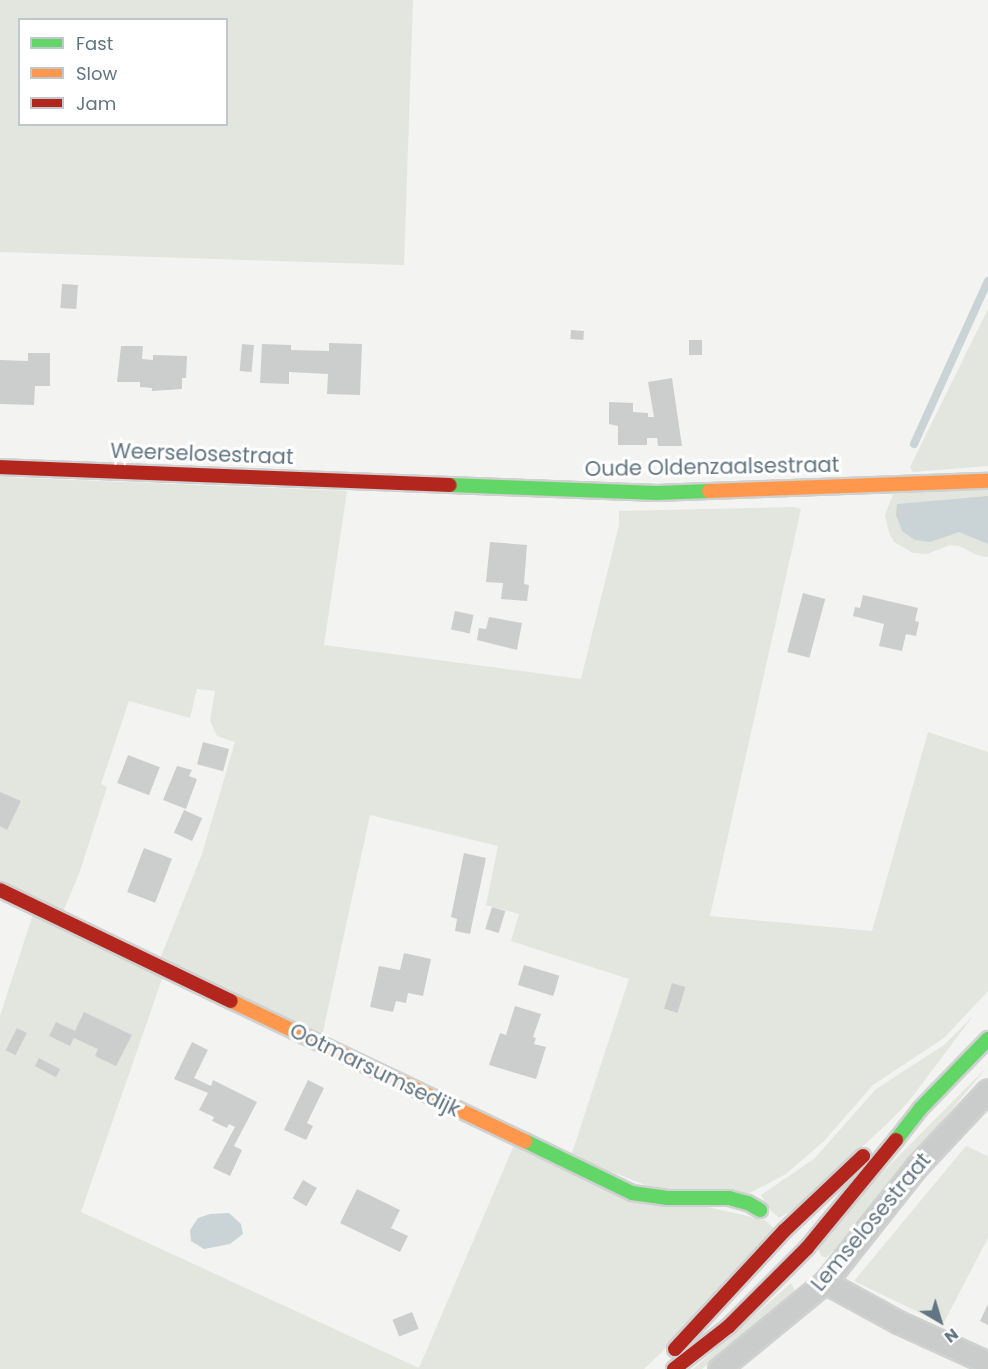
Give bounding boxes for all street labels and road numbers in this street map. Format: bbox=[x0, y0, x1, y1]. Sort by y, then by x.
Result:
street label: Weerselosestraat bbox=[110, 438, 294, 470]
street label: Oude Oldenzaalsestraat bbox=[584, 452, 840, 482]
street label: Ootmarsumsedijk bbox=[286, 1018, 464, 1122]
street label: Lemselosestraat bbox=[806, 1148, 936, 1296]

